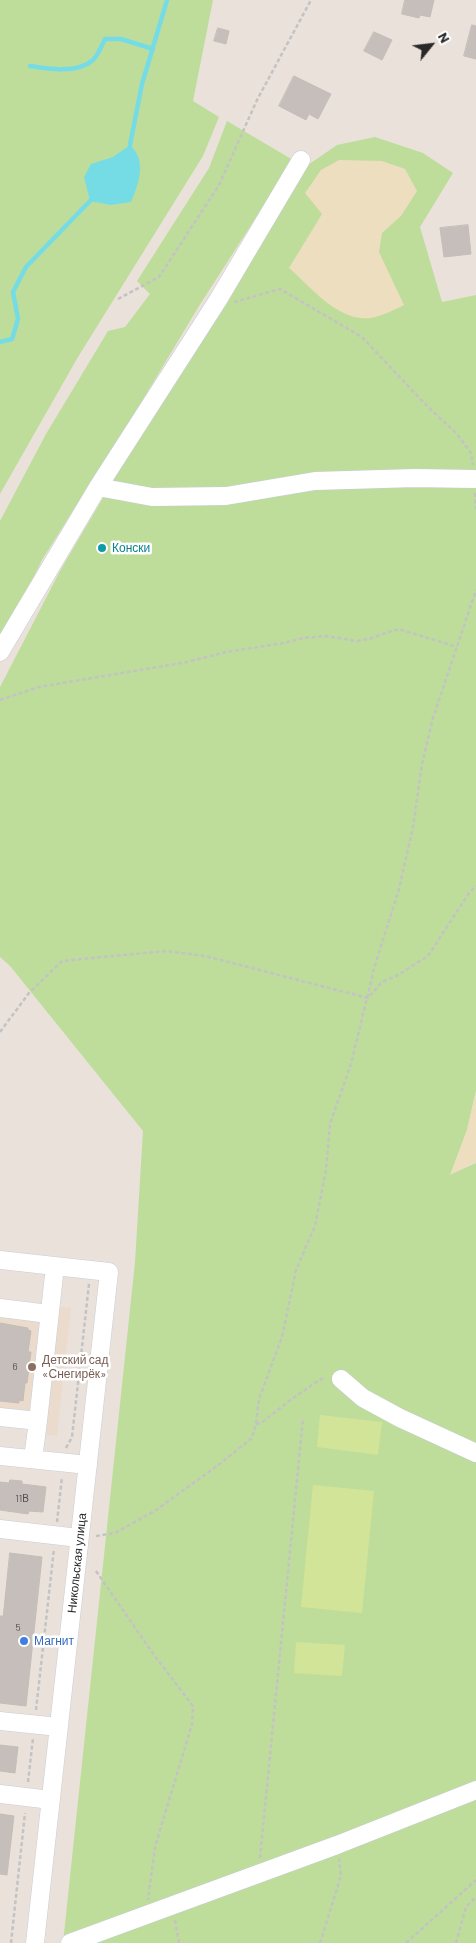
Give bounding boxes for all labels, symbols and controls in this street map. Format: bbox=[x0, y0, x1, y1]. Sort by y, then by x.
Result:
north arrow bbox=[406, 20, 456, 70]
text: N bbox=[435, 29, 454, 46]
place label: Конски bbox=[112, 541, 150, 555]
marker: Конски bbox=[96, 542, 108, 554]
place label: Детский сад «Снегирёк» bbox=[42, 1353, 108, 1381]
house number: 6 bbox=[12, 1361, 18, 1373]
marker: Детский сад «Снегирёк» bbox=[26, 1361, 38, 1373]
house number: 11В bbox=[15, 1493, 29, 1505]
street label: Никольская улица bbox=[65, 1512, 89, 1614]
house number: 5 bbox=[15, 1622, 21, 1634]
place label: Магнит bbox=[34, 1634, 74, 1648]
marker: Магнит bbox=[18, 1635, 30, 1647]

